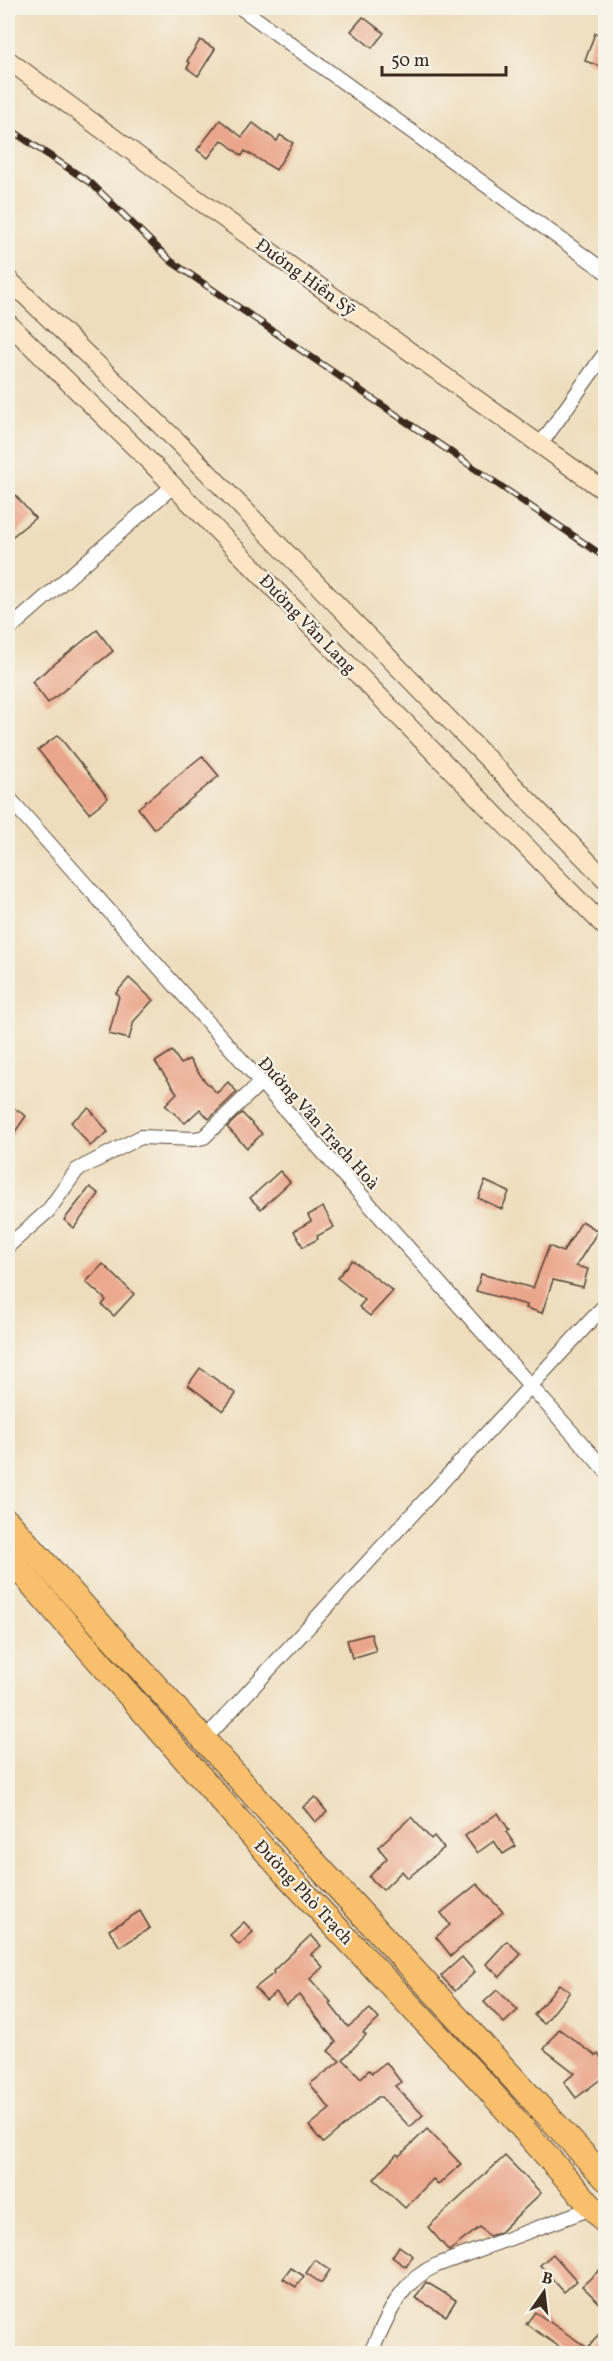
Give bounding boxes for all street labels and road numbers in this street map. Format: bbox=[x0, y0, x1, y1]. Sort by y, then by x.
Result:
street label: Đường Hiền Sỹ bbox=[250, 233, 361, 323]
street label: Đường Văn Lang bbox=[253, 569, 361, 681]
street label: Đường Vân Trạch Hoà bbox=[251, 1052, 384, 1196]
street label: Đường Phò Trạch bbox=[247, 1835, 359, 1951]

